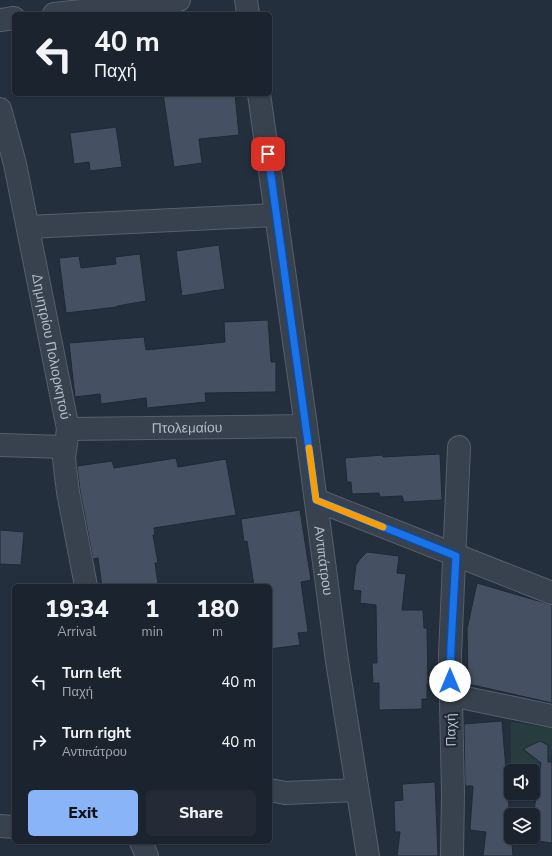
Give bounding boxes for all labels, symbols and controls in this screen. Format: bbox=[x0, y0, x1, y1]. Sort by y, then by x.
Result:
text: 40 m bbox=[94, 23, 160, 61]
icon: left bbox=[28, 28, 80, 80]
text: Παχή bbox=[94, 59, 137, 83]
pin bbox=[251, 137, 285, 171]
icon: arrive bbox=[257, 143, 279, 165]
street label: Δημητρίου Πολιορκητού bbox=[28, 272, 75, 421]
street label: Πτολεμαίου bbox=[151, 418, 222, 437]
street label: Αντιπάτρου bbox=[310, 525, 338, 596]
text: 19:34 bbox=[45, 593, 109, 625]
text: 1 bbox=[145, 593, 160, 625]
text: 180 bbox=[196, 593, 239, 625]
text: Arrival bbox=[57, 623, 96, 641]
text: min bbox=[142, 623, 163, 641]
text: m bbox=[212, 623, 223, 641]
position arrow bbox=[429, 660, 471, 702]
text: Turn left bbox=[62, 663, 121, 683]
icon: left bbox=[28, 671, 50, 693]
text: 40 m bbox=[221, 672, 256, 692]
text: Παχή bbox=[62, 683, 93, 701]
street label: Παχή bbox=[441, 713, 461, 747]
text: Turn right bbox=[62, 723, 131, 743]
icon: right bbox=[28, 731, 50, 753]
text: 40 m bbox=[221, 732, 256, 752]
text: Αντιπάτρου bbox=[62, 743, 127, 761]
map controls bbox=[504, 764, 540, 844]
button: sound bbox=[504, 764, 540, 800]
button: Exit bbox=[28, 790, 138, 836]
button: Share bbox=[146, 790, 256, 836]
button: layers bbox=[504, 808, 540, 844]

